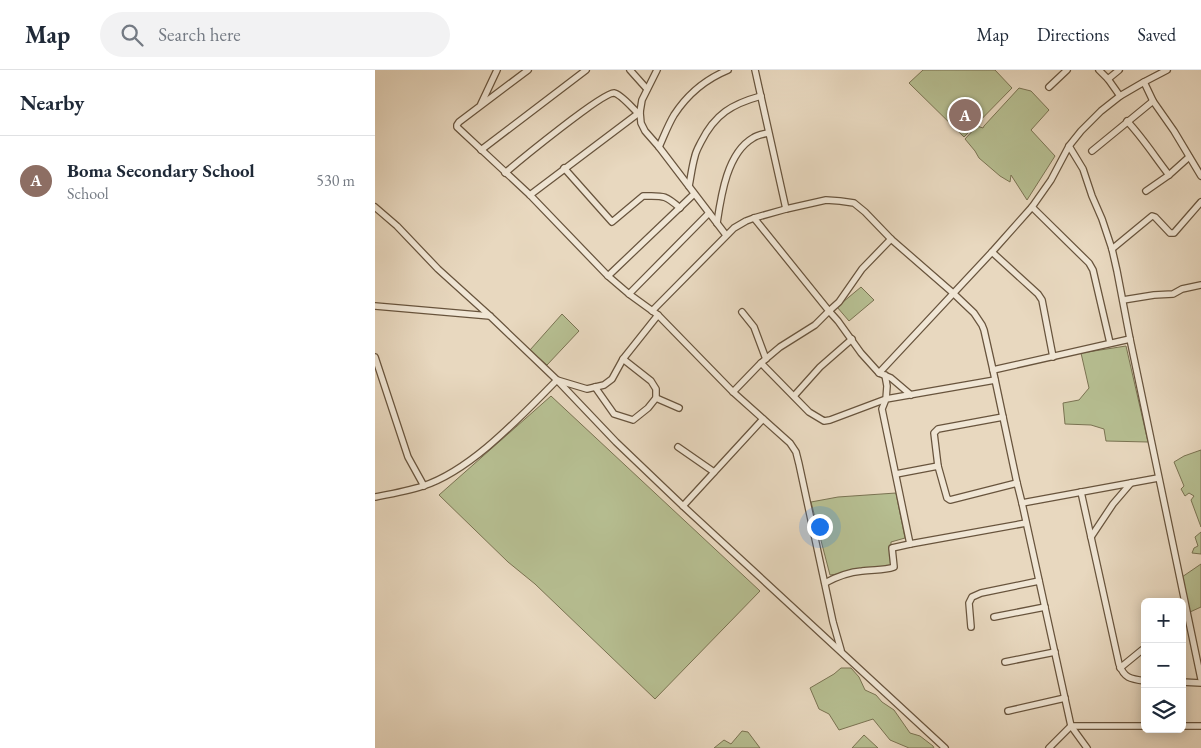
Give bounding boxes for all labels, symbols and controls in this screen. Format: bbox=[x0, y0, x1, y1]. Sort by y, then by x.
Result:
search box bbox=[100, 12, 450, 57]
text: Map bbox=[25, 19, 70, 50]
icon: search bbox=[118, 21, 146, 49]
text: Search here bbox=[158, 22, 241, 47]
text: Map bbox=[977, 23, 1009, 46]
text: Directions bbox=[1037, 23, 1109, 46]
text: Saved bbox=[1137, 23, 1176, 46]
text: Nearby bbox=[20, 89, 84, 116]
pin: A bbox=[949, 96, 981, 134]
text: Boma Secondary School bbox=[67, 158, 255, 183]
text: A bbox=[30, 170, 42, 191]
text: 530 m bbox=[316, 170, 355, 191]
text: School bbox=[67, 183, 109, 204]
your location bbox=[807, 514, 833, 540]
map controls bbox=[1141, 598, 1186, 733]
button: + bbox=[1141, 598, 1186, 643]
button: − bbox=[1141, 643, 1186, 688]
button: layers bbox=[1141, 688, 1186, 733]

